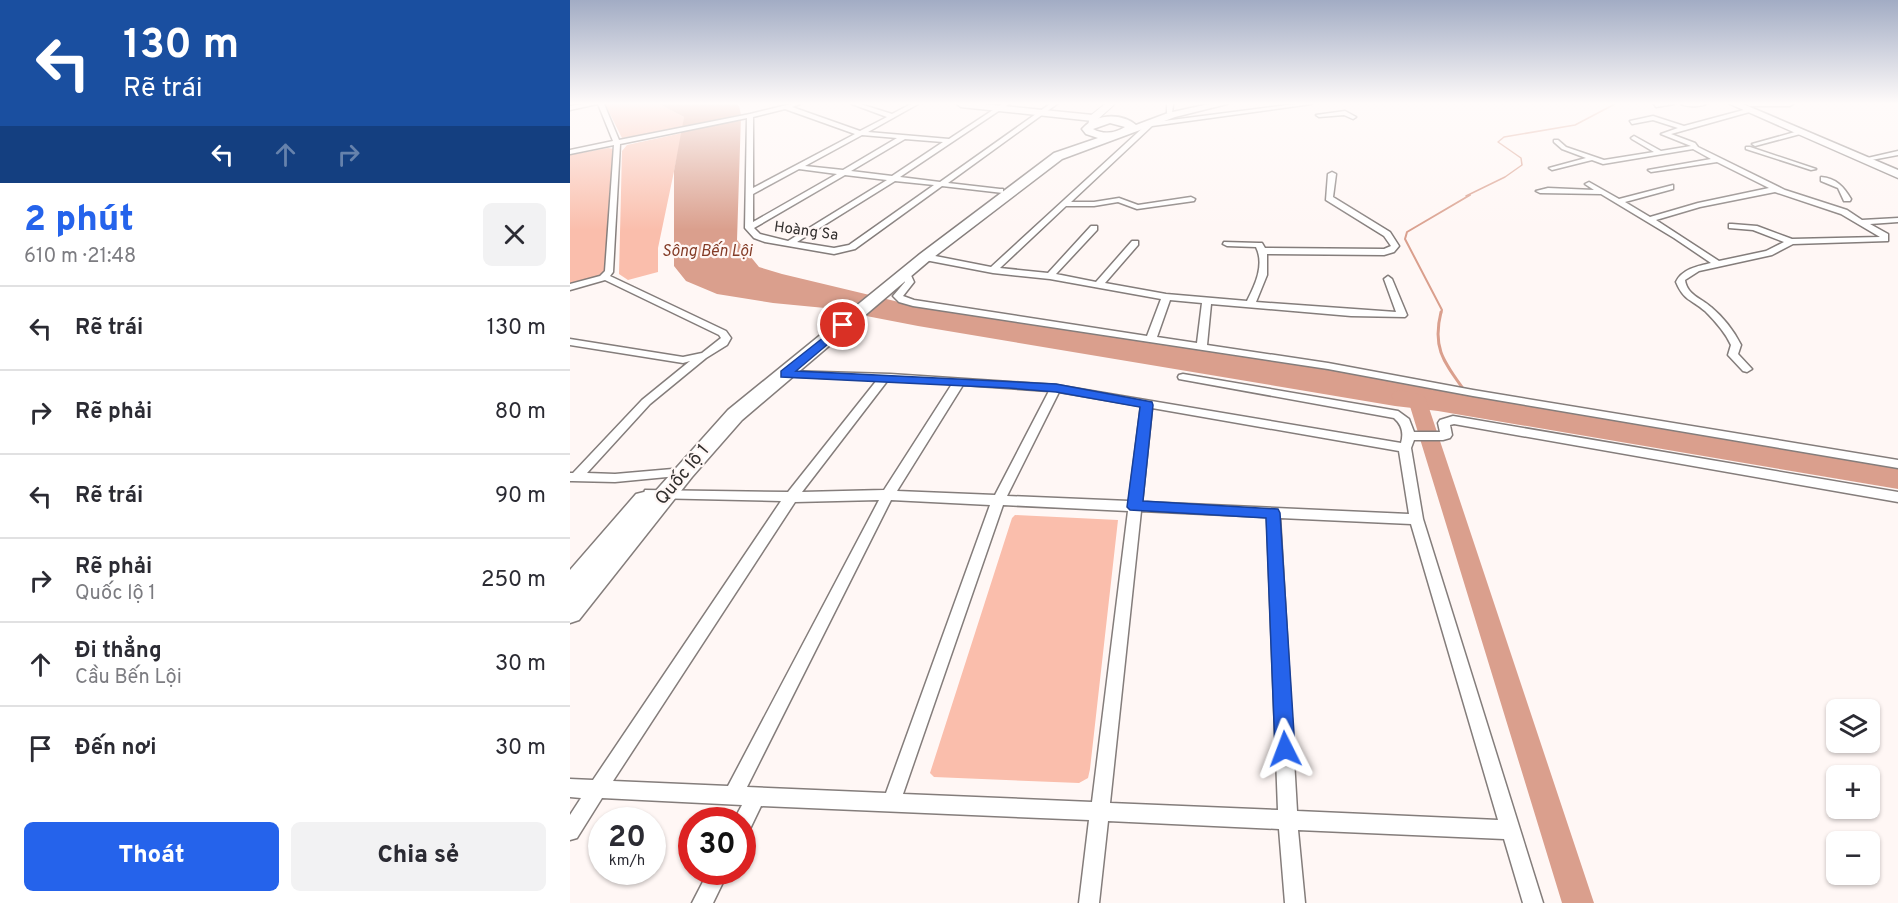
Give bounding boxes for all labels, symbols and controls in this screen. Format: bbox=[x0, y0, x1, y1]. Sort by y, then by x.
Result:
text: 130 m bbox=[123, 20, 239, 73]
icon: left bbox=[24, 24, 102, 102]
text: Rẽ trái bbox=[123, 72, 203, 106]
icon: left bbox=[206, 138, 239, 171]
icon: ahead bbox=[269, 138, 302, 171]
icon: right bbox=[332, 138, 365, 171]
text: 2 phút bbox=[24, 198, 134, 244]
button: close bbox=[483, 203, 546, 266]
street label: Hoàng Sa bbox=[773, 218, 839, 246]
water label: Sông Bến Lội bbox=[662, 241, 753, 262]
text: 610 m · 21:48 bbox=[24, 244, 136, 270]
pin bbox=[817, 299, 868, 350]
icon: arrive bbox=[826, 308, 859, 341]
icon: left bbox=[24, 312, 57, 345]
text: Rẽ trái bbox=[75, 315, 143, 342]
text: 130 m bbox=[487, 315, 546, 342]
icon: right bbox=[24, 396, 57, 429]
text: Rẽ phải bbox=[75, 399, 152, 426]
text: 80 m bbox=[495, 399, 546, 426]
street label: Quốc lộ 1 bbox=[650, 439, 715, 510]
icon: left bbox=[24, 480, 57, 513]
text: Rẽ trái bbox=[75, 483, 143, 510]
text: 90 m bbox=[495, 483, 546, 510]
text: Rẽ phải bbox=[75, 554, 152, 581]
icon: right bbox=[24, 564, 57, 597]
text: 250 m bbox=[481, 567, 546, 594]
text: Quốc lộ 1 bbox=[75, 581, 156, 607]
text: Đi thẳng bbox=[75, 638, 162, 665]
icon: ahead bbox=[24, 648, 57, 681]
text: 30 m bbox=[495, 651, 546, 678]
text: Cầu Bến Lội bbox=[75, 665, 182, 691]
map controls bbox=[1826, 699, 1880, 885]
button: layers bbox=[1826, 699, 1880, 753]
position arrow bbox=[1253, 717, 1317, 781]
icon: arrive bbox=[24, 732, 57, 765]
text: Đến nơi bbox=[75, 735, 156, 762]
text: 30 m bbox=[495, 735, 546, 762]
button: + bbox=[1826, 765, 1880, 819]
speed limit sign: 30 bbox=[678, 807, 756, 885]
text: 20 bbox=[608, 820, 646, 857]
button: Thoát bbox=[24, 822, 279, 891]
button: Chia sẻ bbox=[291, 822, 546, 891]
button: − bbox=[1826, 831, 1880, 885]
text: km/h bbox=[609, 852, 645, 871]

